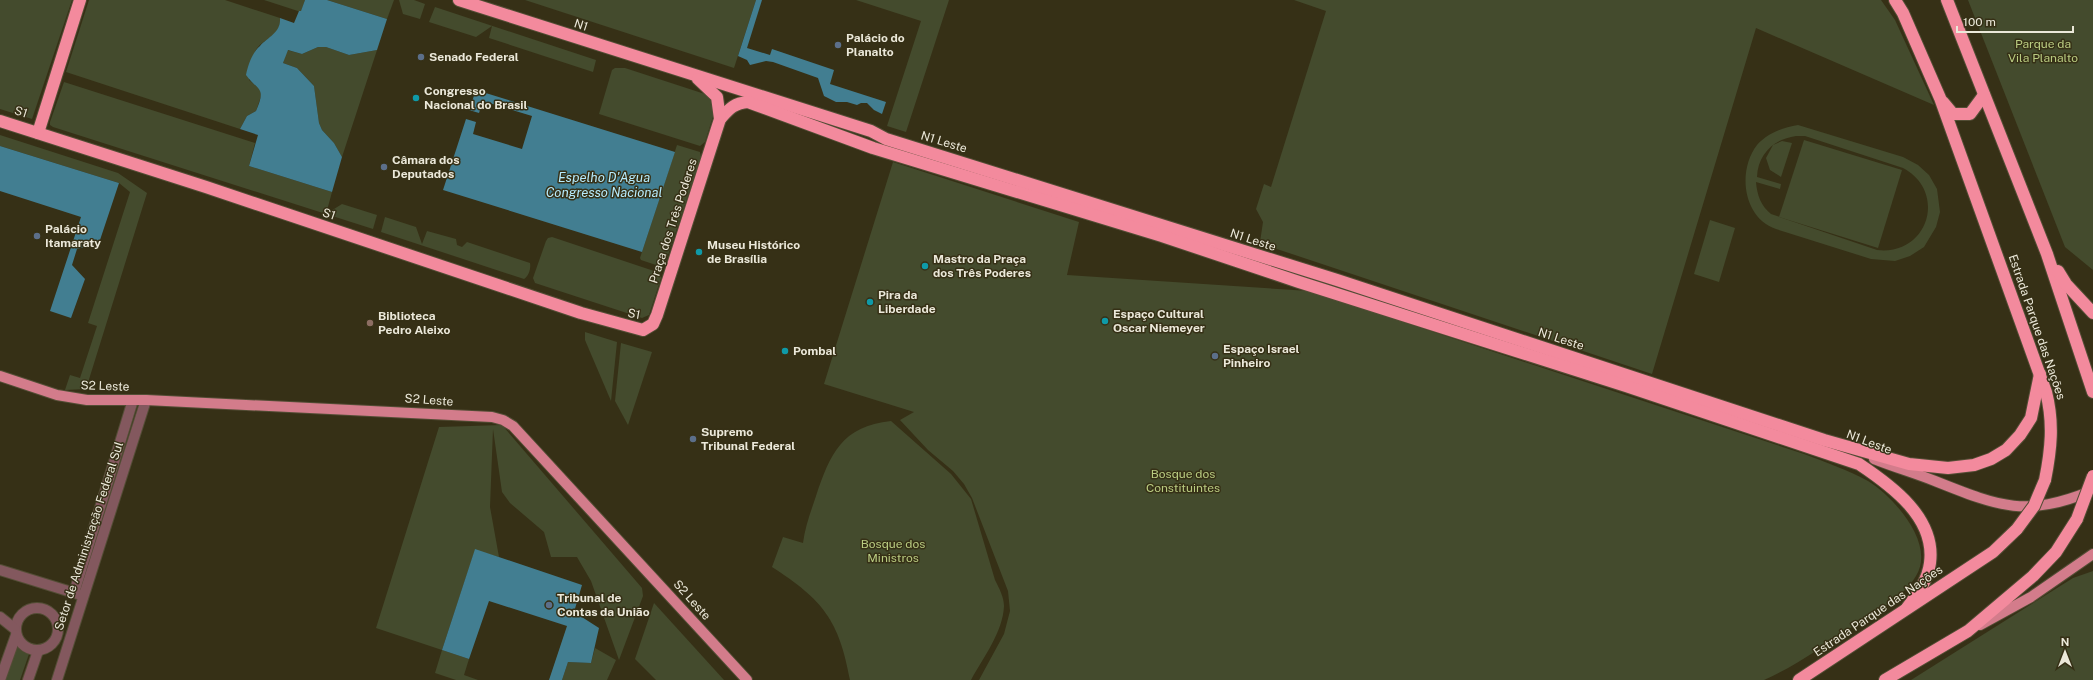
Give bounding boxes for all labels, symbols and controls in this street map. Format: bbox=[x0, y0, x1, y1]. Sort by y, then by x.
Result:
scale bar bbox=[1957, 8, 2073, 34]
text: 100 m bbox=[1963, 15, 1996, 29]
street label: N1 bbox=[572, 16, 590, 34]
place label: Palácio do Planalto bbox=[846, 31, 905, 59]
park label: Parque da Vila Planalto bbox=[2008, 37, 2078, 65]
marker: Palácio do Planalto bbox=[833, 40, 843, 50]
place label: Senado Federal bbox=[429, 50, 519, 64]
marker: Senado Federal bbox=[416, 52, 426, 62]
place label: Congresso Nacional do Brasil bbox=[424, 84, 527, 112]
marker: Congresso Nacional do Brasil bbox=[411, 93, 421, 103]
street label: S1 bbox=[13, 103, 29, 121]
street label: N1 Leste bbox=[919, 128, 969, 156]
place label: Câmara dos Deputados bbox=[392, 153, 460, 181]
street label: Praça dos Três Poderes bbox=[646, 157, 700, 285]
marker: Câmara dos Deputados bbox=[379, 162, 389, 172]
water label: Espelho D'Agua Congresso Nacional bbox=[546, 170, 662, 200]
street label: S1 bbox=[321, 205, 337, 223]
place label: Palácio Itamaraty bbox=[45, 222, 101, 250]
street label: N1 Leste bbox=[1228, 226, 1278, 254]
marker: Palácio Itamaraty bbox=[32, 231, 42, 241]
place label: Museu Histórico de Brasília bbox=[707, 238, 800, 266]
marker: Museu Histórico de Brasília bbox=[694, 247, 704, 257]
place label: Mastro da Praça dos Três Poderes bbox=[933, 252, 1031, 280]
street label: Estrada Parque das Nações bbox=[2006, 253, 2068, 401]
marker: Mastro da Praça dos Três Poderes bbox=[920, 261, 930, 271]
place label: Pira da Liberdade bbox=[878, 288, 936, 316]
marker: Pira da Liberdade bbox=[865, 297, 875, 307]
street label: S1 bbox=[626, 306, 642, 322]
place label: Espaço Cultural Oscar Niemeyer bbox=[1113, 307, 1205, 335]
place label: Biblioteca Pedro Aleixo bbox=[378, 309, 451, 337]
marker: Espaço Cultural Oscar Niemeyer bbox=[1100, 316, 1110, 326]
marker: Biblioteca Pedro Aleixo bbox=[365, 318, 375, 328]
street label: N1 Leste bbox=[1536, 325, 1586, 353]
place label: Espaço Israel Pinheiro bbox=[1223, 342, 1300, 370]
place label: Pombal bbox=[793, 344, 836, 358]
marker: Pombal bbox=[780, 346, 790, 356]
marker: Espaço Israel Pinheiro bbox=[1210, 351, 1220, 361]
street label: S2 Leste bbox=[80, 378, 130, 394]
street label: S2 Leste bbox=[404, 391, 454, 409]
place label: Supremo Tribunal Federal bbox=[701, 425, 795, 453]
street label: N1 Leste bbox=[1844, 427, 1894, 457]
marker: Supremo Tribunal Federal bbox=[688, 434, 698, 444]
street label: Setor de Administração Federal Sul bbox=[52, 440, 126, 632]
park label: Bosque dos Constituintes bbox=[1146, 467, 1220, 495]
park label: Bosque dos Ministros bbox=[861, 537, 925, 565]
street label: Estrada Parque das Nações bbox=[1811, 563, 1945, 659]
street label: S2 Leste bbox=[670, 577, 714, 623]
place label: Tribunal de Contas da União bbox=[557, 591, 650, 619]
marker: Tribunal de Contas da União bbox=[544, 600, 554, 610]
north arrow bbox=[2045, 632, 2085, 672]
text: N bbox=[2061, 636, 2069, 648]

